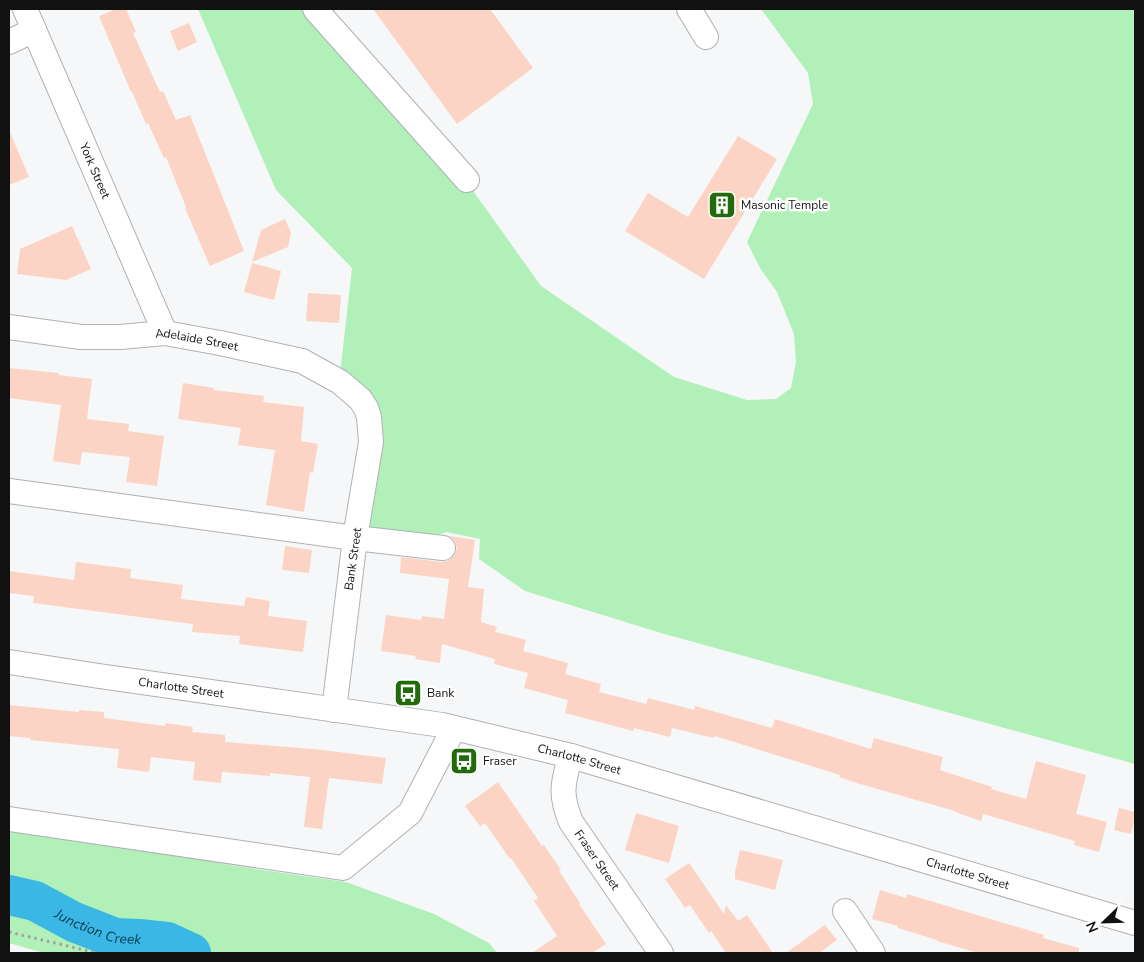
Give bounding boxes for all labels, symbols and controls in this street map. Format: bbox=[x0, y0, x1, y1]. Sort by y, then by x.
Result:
street label: York Street bbox=[75, 139, 114, 202]
building icon: Masonic Temple bbox=[707, 190, 737, 220]
place label: Masonic Temple bbox=[741, 197, 828, 213]
street label: Adelaide Street bbox=[154, 325, 240, 355]
street label: Bank Street bbox=[341, 526, 365, 591]
street label: Charlotte Street bbox=[137, 674, 226, 702]
bus stop icon: Bank bbox=[393, 678, 423, 708]
place label: Bank bbox=[427, 685, 455, 701]
street label: Charlotte Street bbox=[536, 740, 624, 779]
bus stop icon: Fraser bbox=[449, 746, 479, 776]
place label: Fraser bbox=[483, 753, 517, 769]
street label: Fraser Street bbox=[571, 827, 624, 894]
street label: Charlotte Street bbox=[924, 854, 1012, 894]
north arrow bbox=[1079, 897, 1129, 947]
water label: Junction Creek bbox=[50, 904, 143, 949]
text: N bbox=[1082, 918, 1103, 935]

